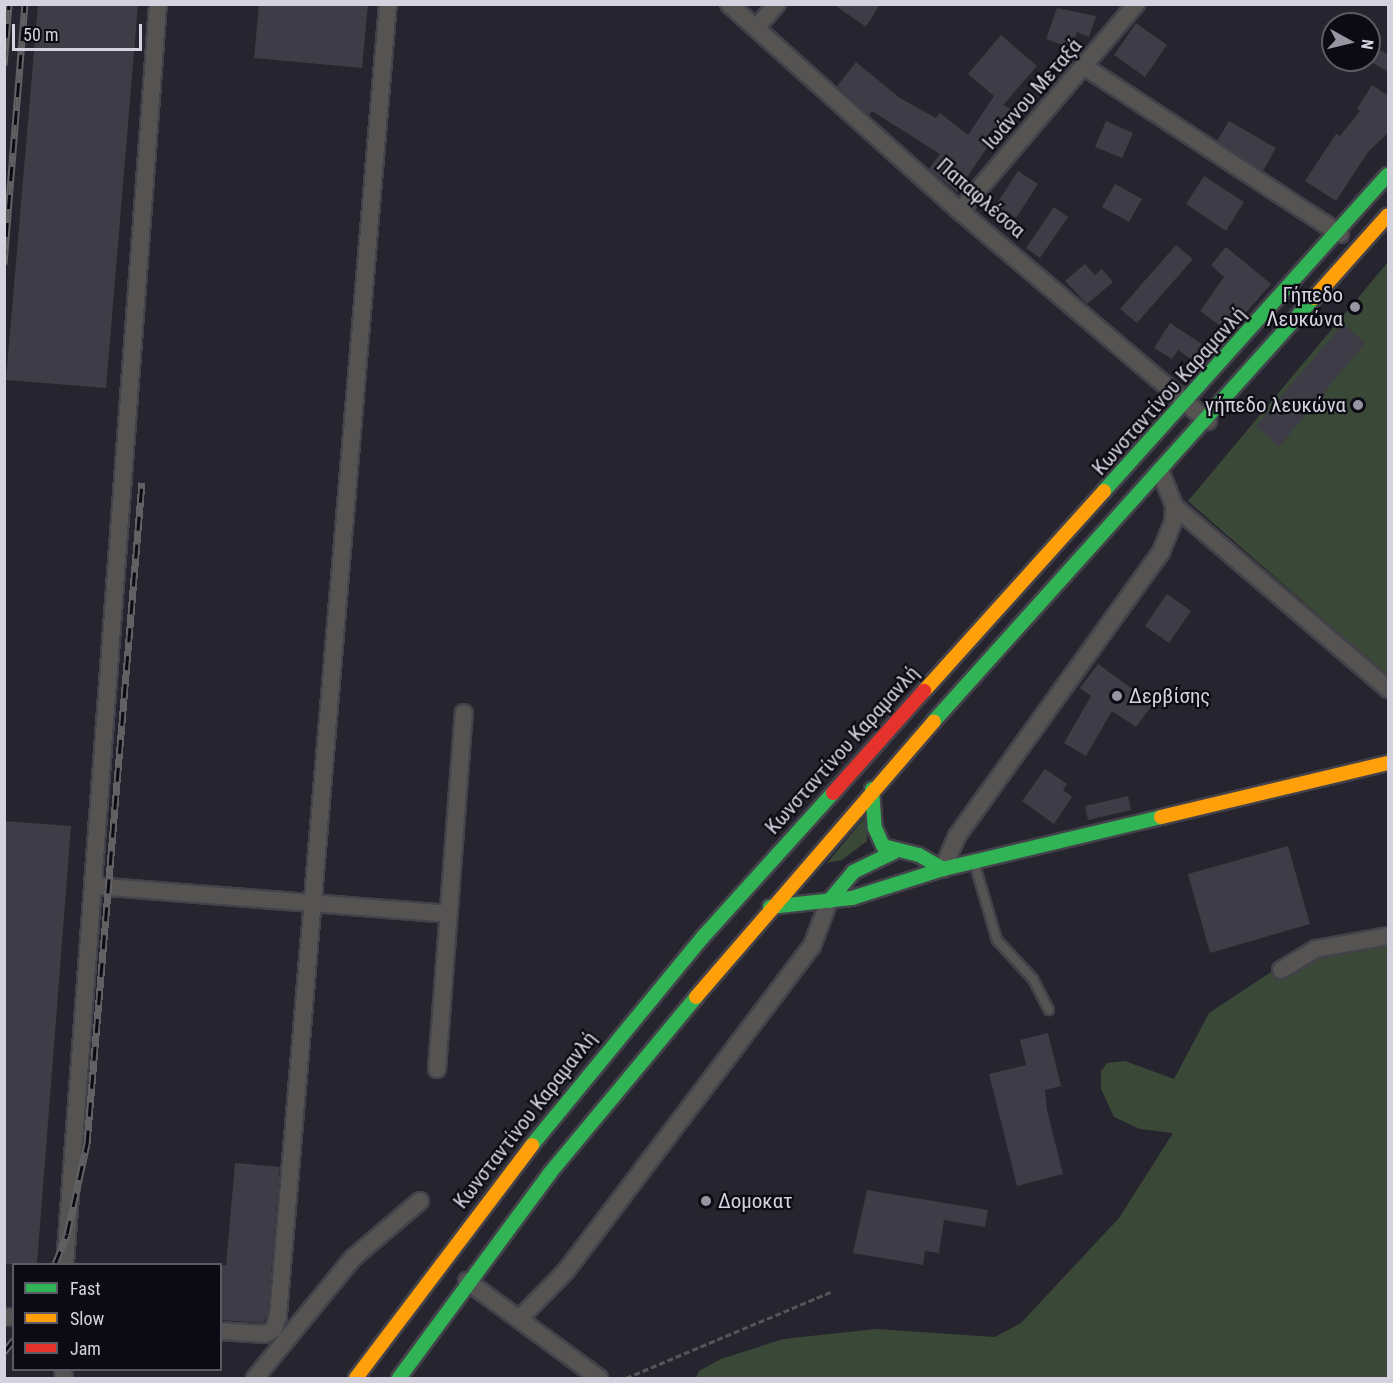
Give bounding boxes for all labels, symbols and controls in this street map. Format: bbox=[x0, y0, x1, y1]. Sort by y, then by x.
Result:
scale bar bbox=[15, 12, 146, 50]
north arrow bbox=[1321, 12, 1381, 72]
text: 50 m bbox=[23, 24, 58, 45]
street label: Ιωάννου Μεταξά bbox=[977, 33, 1087, 155]
text: N bbox=[1357, 38, 1377, 50]
street label: Παπαφλέσσα bbox=[932, 153, 1030, 243]
place label: Γήπεδο Λευκώνα bbox=[1266, 282, 1343, 332]
marker: Γήπεδο Λευκώνα bbox=[1348, 300, 1362, 314]
street label: Κωνσταντίνου Καραμανλή bbox=[1087, 302, 1251, 480]
place label: γήπεδο λευκώνα bbox=[1205, 392, 1346, 418]
marker: γήπεδο λευκώνα bbox=[1351, 398, 1365, 412]
street label: Κωνσταντίνου Καραμανλή bbox=[760, 661, 924, 839]
place label: Δερβίσης bbox=[1129, 683, 1210, 709]
marker: Δερβίσης bbox=[1110, 689, 1124, 703]
street label: Κωνσταντίνου Καραμανλή bbox=[448, 1026, 602, 1214]
place label: Δομοκατ bbox=[718, 1188, 793, 1214]
marker: Δομοκατ bbox=[699, 1194, 713, 1208]
legend bbox=[12, 1263, 222, 1371]
text: Fast bbox=[70, 1278, 101, 1299]
text: Slow bbox=[70, 1308, 104, 1329]
text: Jam bbox=[70, 1338, 101, 1359]

